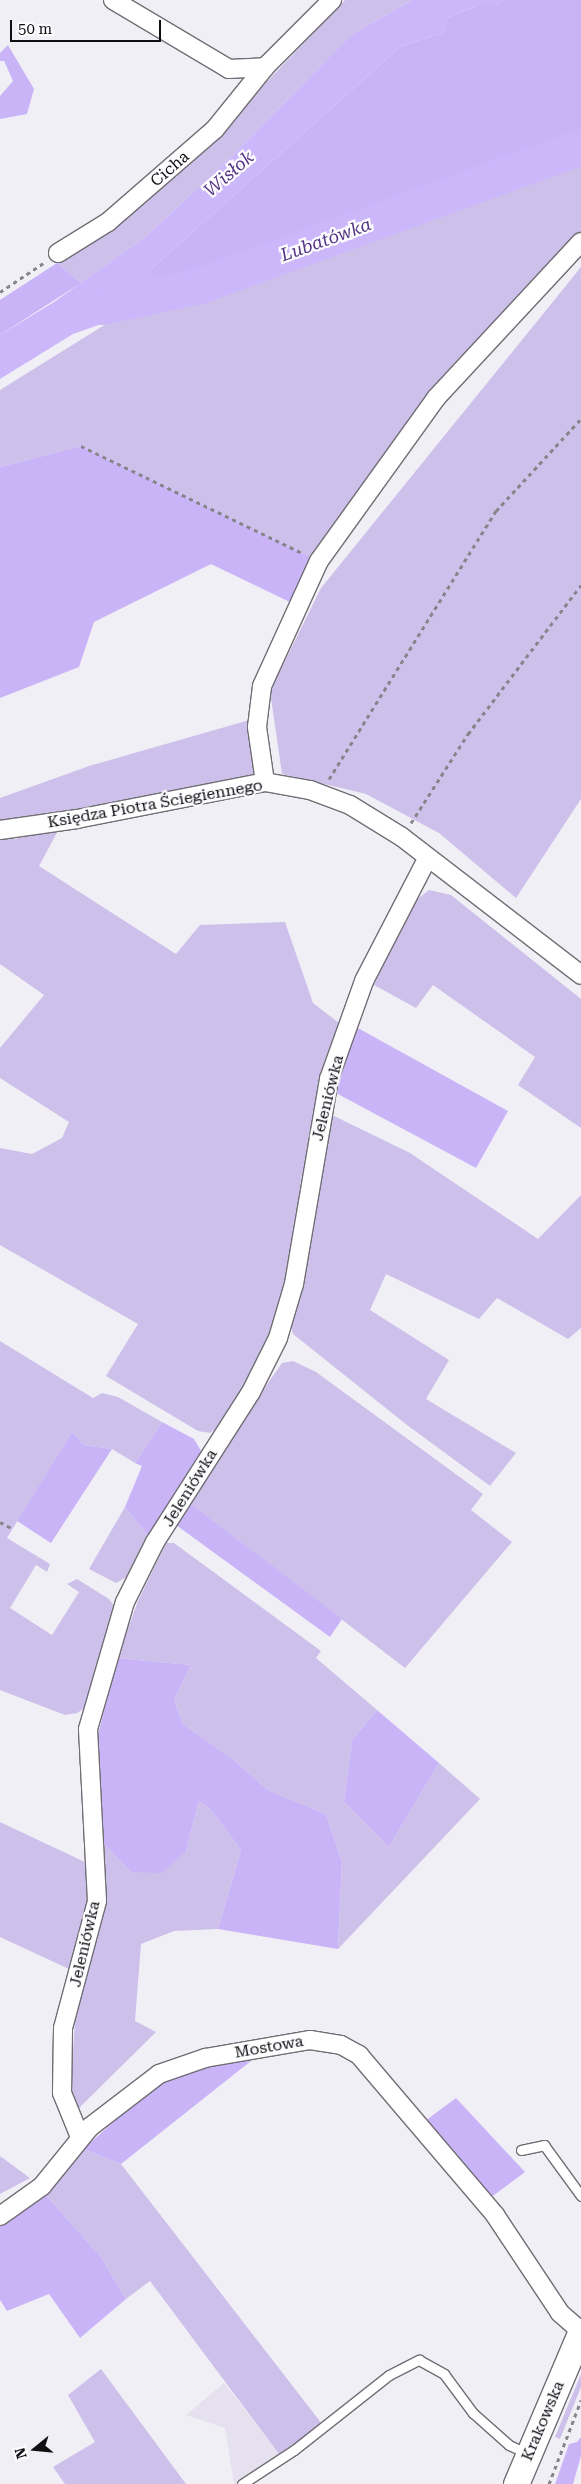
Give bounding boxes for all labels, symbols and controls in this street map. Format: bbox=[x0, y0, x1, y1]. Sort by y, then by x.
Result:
scale bar bbox=[12, 10, 164, 42]
text: 50 m bbox=[18, 20, 52, 38]
street label: Cicha bbox=[147, 147, 193, 191]
water label: Wisłok bbox=[200, 147, 258, 201]
water label: Lubatówka bbox=[278, 214, 374, 266]
street label: Księdza Piotra Ściegiennego bbox=[46, 776, 264, 832]
street label: Jeleniówka bbox=[308, 1053, 348, 1143]
street label: Jeleniówka bbox=[159, 1446, 221, 1530]
street label: Jeleniówka bbox=[66, 1899, 104, 1989]
street label: Mostowa bbox=[233, 2032, 305, 2062]
street label: Krakowska bbox=[518, 2378, 568, 2464]
north arrow bbox=[10, 2424, 60, 2474]
text: N bbox=[11, 2446, 30, 2461]

